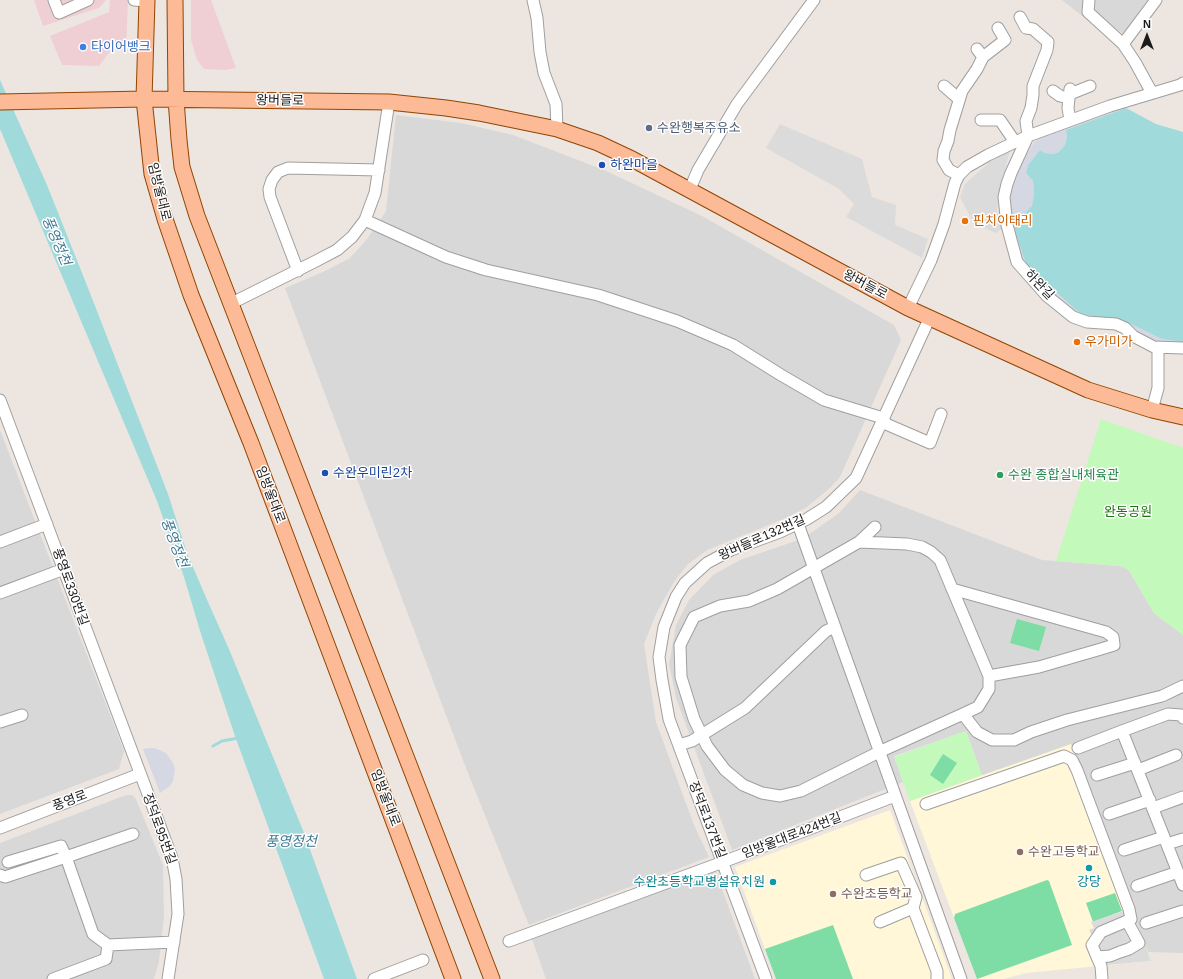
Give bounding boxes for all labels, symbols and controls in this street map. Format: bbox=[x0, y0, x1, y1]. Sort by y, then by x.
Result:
north arrow bbox=[1127, 16, 1167, 56]
text: N bbox=[1143, 18, 1151, 30]
place label: 타이어뱅크 bbox=[91, 39, 151, 55]
marker: 타이어뱅크 bbox=[78, 42, 88, 52]
street label: 왕버들로 bbox=[256, 93, 304, 109]
place label: 수완행복주유소 bbox=[657, 120, 741, 136]
marker: 수완행복주유소 bbox=[644, 123, 654, 133]
place label: 하완마을 bbox=[610, 157, 658, 173]
marker: 하완마을 bbox=[597, 160, 607, 170]
street label: 임방울대로 bbox=[144, 161, 174, 223]
place label: 핀치이태리 bbox=[973, 213, 1033, 229]
water label: 풍영정천 bbox=[38, 214, 74, 268]
marker: 핀치이태리 bbox=[960, 216, 970, 226]
street label: 왕버들로 bbox=[840, 267, 890, 303]
street label: 하완길 bbox=[1021, 267, 1057, 303]
place label: 우가미가 bbox=[1085, 334, 1133, 350]
marker: 우가미가 bbox=[1072, 337, 1082, 347]
street label: 임방울대로 bbox=[252, 464, 288, 526]
place label: 수완우미린2차 bbox=[333, 465, 412, 481]
place label: 수완 종합실내체육관 bbox=[1008, 467, 1119, 483]
marker: 수완우미린2차 bbox=[320, 468, 330, 478]
marker: 수완 종합실내체육관 bbox=[995, 470, 1005, 480]
park label: 완동공원 bbox=[1104, 504, 1152, 520]
street label: 왕버들로132번길 bbox=[716, 512, 808, 564]
water label: 풍영정천 bbox=[157, 516, 191, 570]
street label: 풍영로330번길 bbox=[49, 546, 91, 628]
street label: 임방울대로 bbox=[367, 767, 403, 829]
street label: 장덕로137번길 bbox=[685, 779, 729, 861]
street label: 풍영로 bbox=[50, 787, 90, 815]
street label: 장덕로95번길 bbox=[139, 791, 179, 867]
street label: 임방울대로424번길 bbox=[740, 810, 844, 862]
water label: 풍영정천 bbox=[265, 834, 317, 850]
place label: 수완고등학교 bbox=[1028, 844, 1100, 860]
marker: 수완고등학교 bbox=[1015, 847, 1025, 857]
marker: 강당 bbox=[1084, 863, 1094, 873]
place label: 수완초등학교병설유치원 bbox=[633, 874, 765, 890]
place label: 강당 bbox=[1077, 874, 1101, 890]
marker: 수완초등학교병설유치원 bbox=[768, 877, 778, 887]
place label: 수완초등학교 bbox=[841, 886, 913, 902]
marker: 수완초등학교 bbox=[828, 889, 838, 899]

